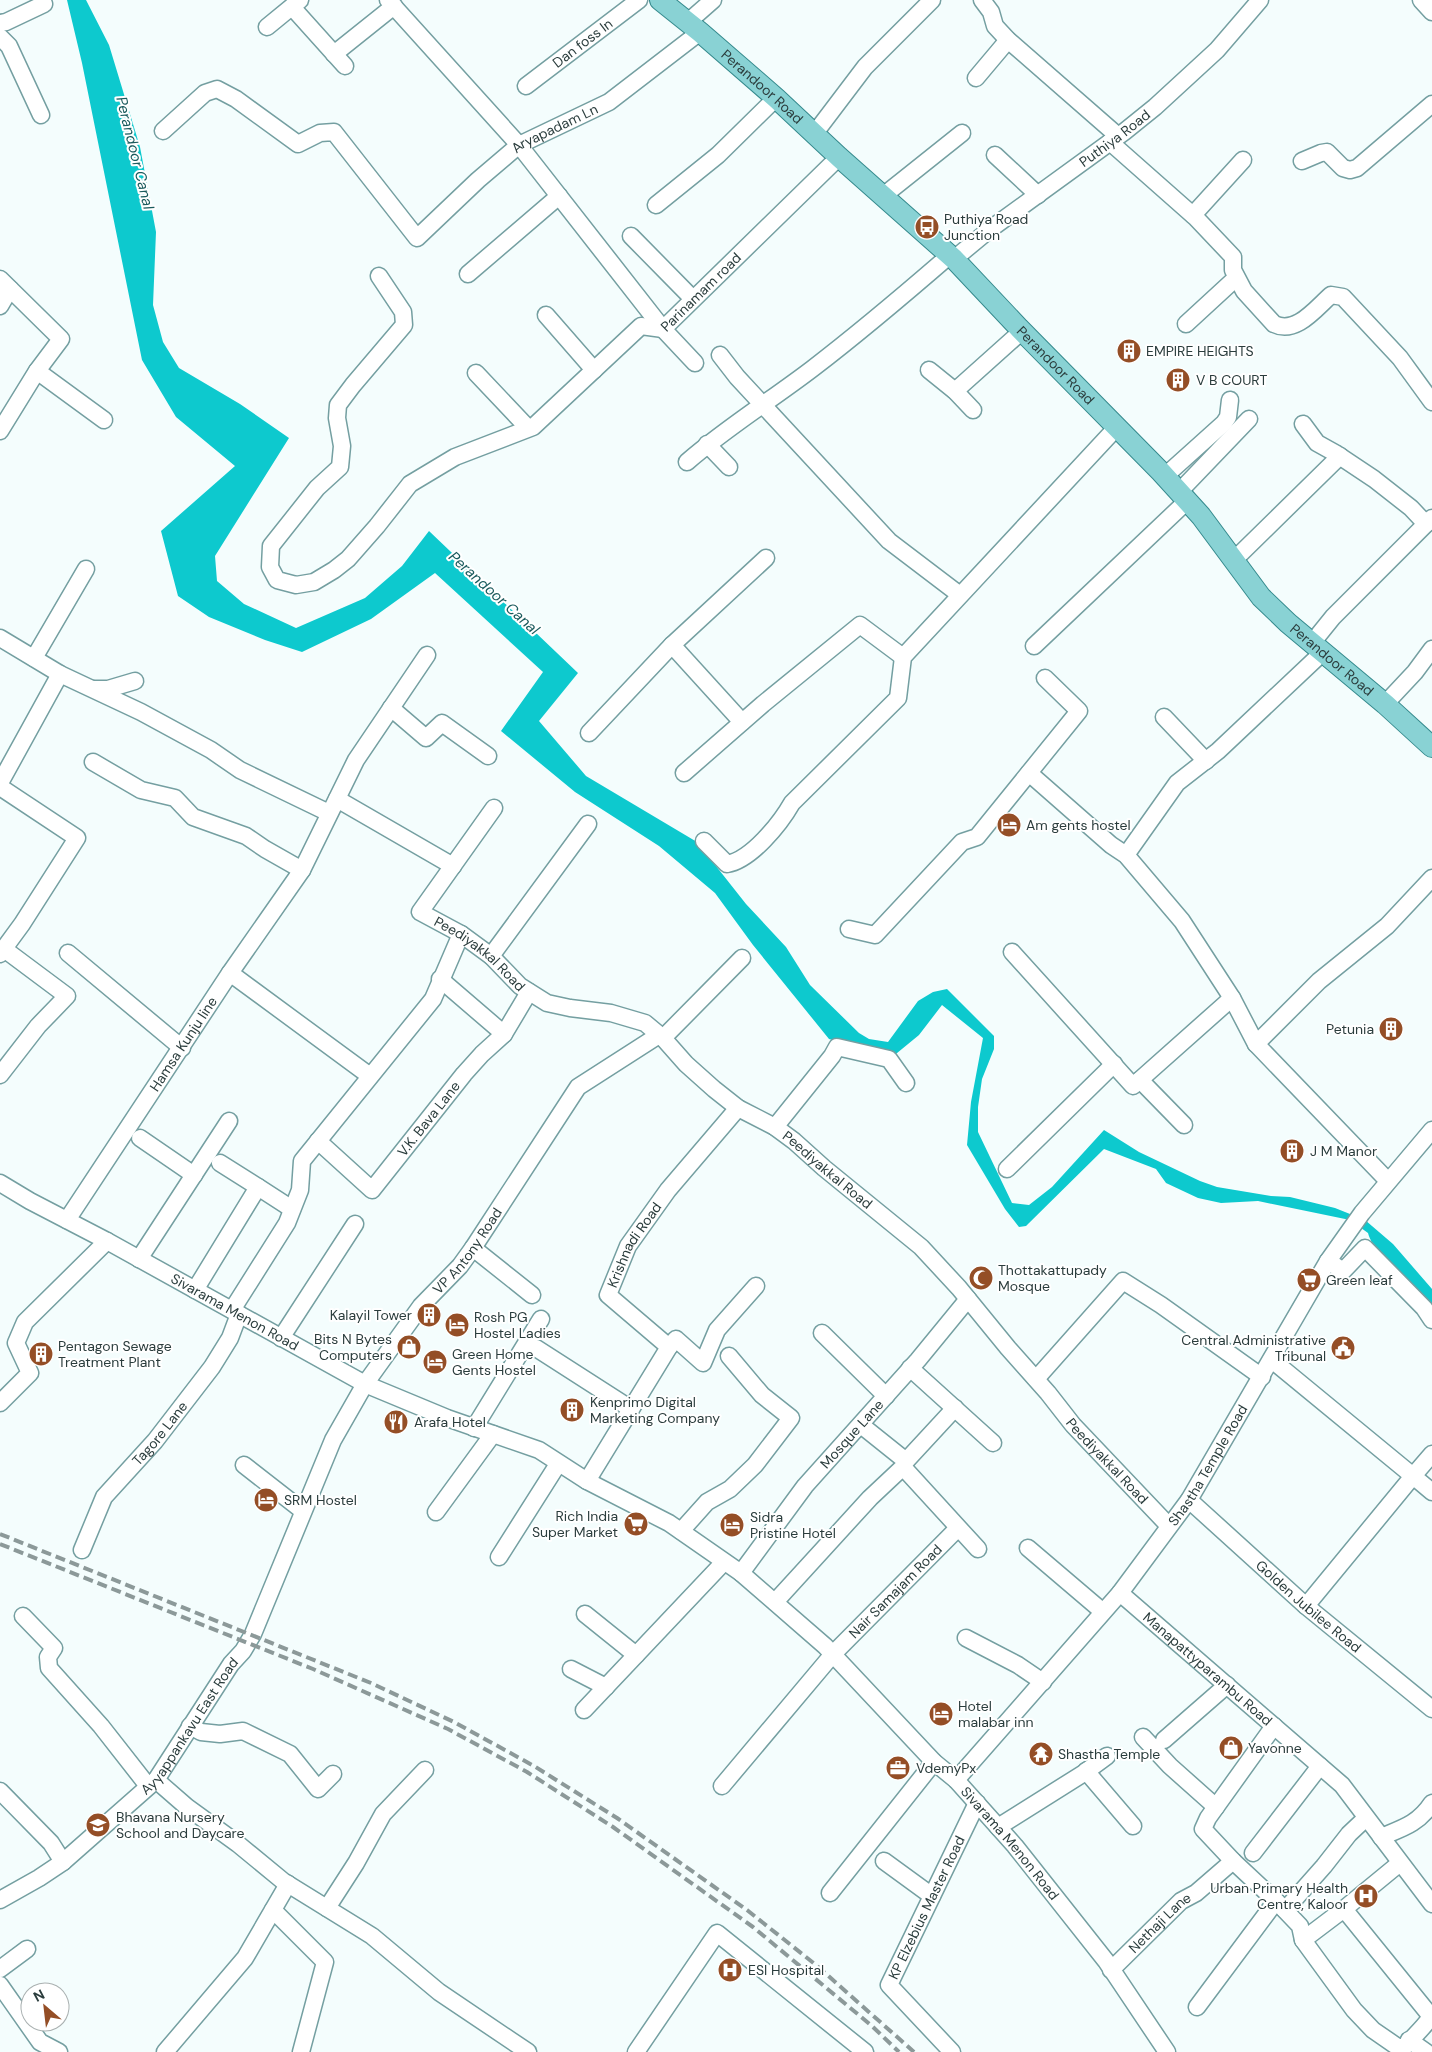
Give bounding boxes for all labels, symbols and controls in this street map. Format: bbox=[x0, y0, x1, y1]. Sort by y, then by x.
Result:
street label: Dan foss ln bbox=[549, 14, 616, 72]
street label: Perandoor Road bbox=[718, 46, 807, 128]
water label: Perandoor Canal bbox=[111, 94, 159, 212]
street label: Aryapadam Ln bbox=[507, 100, 601, 157]
street label: Puthiya Road bbox=[1075, 106, 1154, 171]
place label: Puthiya Road Junction bbox=[944, 210, 1028, 244]
bus stop icon: Puthiya Road Junction bbox=[914, 214, 940, 240]
street label: Parinamam road bbox=[657, 249, 745, 335]
street label: Perandoor Road bbox=[1013, 322, 1098, 408]
building icon: EMPIRE HEIGHTS bbox=[1116, 338, 1142, 364]
place label: EMPIRE HEIGHTS bbox=[1146, 342, 1254, 360]
building icon: V B COURT bbox=[1165, 367, 1191, 393]
place label: V B COURT bbox=[1196, 371, 1268, 389]
water label: Perandoor Canal bbox=[444, 547, 544, 640]
street label: Perandoor Road bbox=[1287, 620, 1377, 700]
hotel icon: Am gents hostel bbox=[996, 812, 1022, 838]
place label: Am gents hostel bbox=[1026, 816, 1131, 834]
street label: Peediyakkal Road bbox=[431, 912, 529, 995]
street label: Hamsa Kunju line bbox=[145, 993, 221, 1095]
building icon: Petunia bbox=[1378, 1016, 1404, 1042]
place label: Petunia bbox=[1326, 1020, 1374, 1038]
street label: V.K. Bava Lane bbox=[393, 1077, 464, 1160]
street label: Peediyakkal Road bbox=[779, 1127, 876, 1213]
building icon: J M Manor bbox=[1279, 1138, 1305, 1164]
place label: J M Manor bbox=[1310, 1142, 1377, 1160]
street label: Krishnadi Road bbox=[603, 1199, 665, 1290]
street label: VP Antony Road bbox=[429, 1204, 506, 1298]
place label: Thottakattupady Mosque bbox=[998, 1261, 1107, 1295]
mosque icon: Thottakattupady Mosque bbox=[968, 1265, 994, 1291]
supermarket icon: Green leaf bbox=[1296, 1267, 1322, 1293]
street label: Sivarama Menon Road bbox=[168, 1269, 302, 1355]
place label: Green leaf bbox=[1326, 1271, 1393, 1289]
building icon: Kalayil Tower bbox=[416, 1302, 442, 1328]
place label: Kalayil Tower bbox=[330, 1306, 412, 1324]
place label: Rosh PG Hostel Ladies bbox=[474, 1308, 561, 1342]
hotel icon: Rosh PG Hostel Ladies bbox=[444, 1312, 470, 1338]
place label: Bits N Bytes Computers bbox=[314, 1330, 392, 1364]
place label: Central Administrative Tribunal bbox=[1181, 1331, 1326, 1365]
shop icon: Bits N Bytes Computers bbox=[396, 1334, 422, 1360]
public building icon: Central Administrative Tribunal bbox=[1330, 1335, 1356, 1361]
place label: Pentagon Sewage Treatment Plant bbox=[58, 1337, 172, 1371]
building icon: Pentagon Sewage Treatment Plant bbox=[28, 1341, 54, 1367]
place label: Green Home Gents Hostel bbox=[452, 1345, 536, 1379]
hotel icon: Green Home Gents Hostel bbox=[422, 1349, 448, 1375]
place label: Kenprimo Digital Marketing Company bbox=[590, 1393, 720, 1427]
street label: Mosque Lane bbox=[816, 1396, 887, 1472]
building icon: Kenprimo Digital Marketing Company bbox=[559, 1397, 585, 1423]
street label: Tagore Lane bbox=[128, 1398, 191, 1469]
street label: Shastha Temple Road bbox=[1164, 1401, 1251, 1529]
restaurant icon: Arafa Hotel bbox=[383, 1409, 409, 1435]
place label: Arafa Hotel bbox=[414, 1413, 486, 1431]
street label: Peediyakkal Road bbox=[1062, 1414, 1152, 1508]
hotel icon: SRM Hostel bbox=[253, 1487, 279, 1513]
place label: SRM Hostel bbox=[284, 1491, 357, 1509]
place label: Rich India Super Market bbox=[532, 1507, 618, 1541]
place label: Sidra Pristine Hotel bbox=[750, 1508, 836, 1542]
supermarket icon: Rich India Super Market bbox=[623, 1511, 649, 1537]
hotel icon: Sidra Pristine Hotel bbox=[719, 1512, 745, 1538]
street label: Nair Samajam Road bbox=[845, 1540, 946, 1642]
street label: Golden Jubilee Road bbox=[1252, 1556, 1365, 1656]
street label: Manapattyparambu Road bbox=[1139, 1608, 1276, 1730]
street label: Ayyappankavu East Road bbox=[137, 1653, 242, 1798]
place label: Hotel malabar inn bbox=[958, 1697, 1034, 1731]
hotel icon: Hotel malabar inn bbox=[928, 1701, 954, 1727]
shop icon: Yavonne bbox=[1218, 1735, 1244, 1761]
place label: Yavonne bbox=[1248, 1739, 1302, 1757]
temple icon: Shastha Temple bbox=[1028, 1741, 1054, 1767]
place label: Shastha Temple bbox=[1058, 1745, 1160, 1763]
office icon: VdemyPx bbox=[885, 1755, 911, 1781]
place label: VdemyPx bbox=[916, 1759, 976, 1777]
street label: Sivarama Menon Road bbox=[957, 1783, 1063, 1904]
place label: Bhavana Nursery School and Daycare bbox=[116, 1808, 244, 1842]
school or university icon: Bhavana Nursery School and Daycare bbox=[85, 1812, 111, 1838]
street label: KP Elzebius Master Road bbox=[884, 1833, 969, 1982]
place label: Urban Primary Health Centre, Kaloor bbox=[1210, 1879, 1348, 1913]
hospital icon: Urban Primary Health Centre, Kaloor bbox=[1353, 1883, 1379, 1909]
street label: Nethaji Lane bbox=[1125, 1888, 1194, 1957]
hospital icon: ESI Hospital bbox=[717, 1957, 743, 1983]
place label: ESI Hospital bbox=[748, 1961, 824, 1979]
north arrow bbox=[20, 1982, 70, 2032]
text: N bbox=[30, 1985, 48, 2006]

